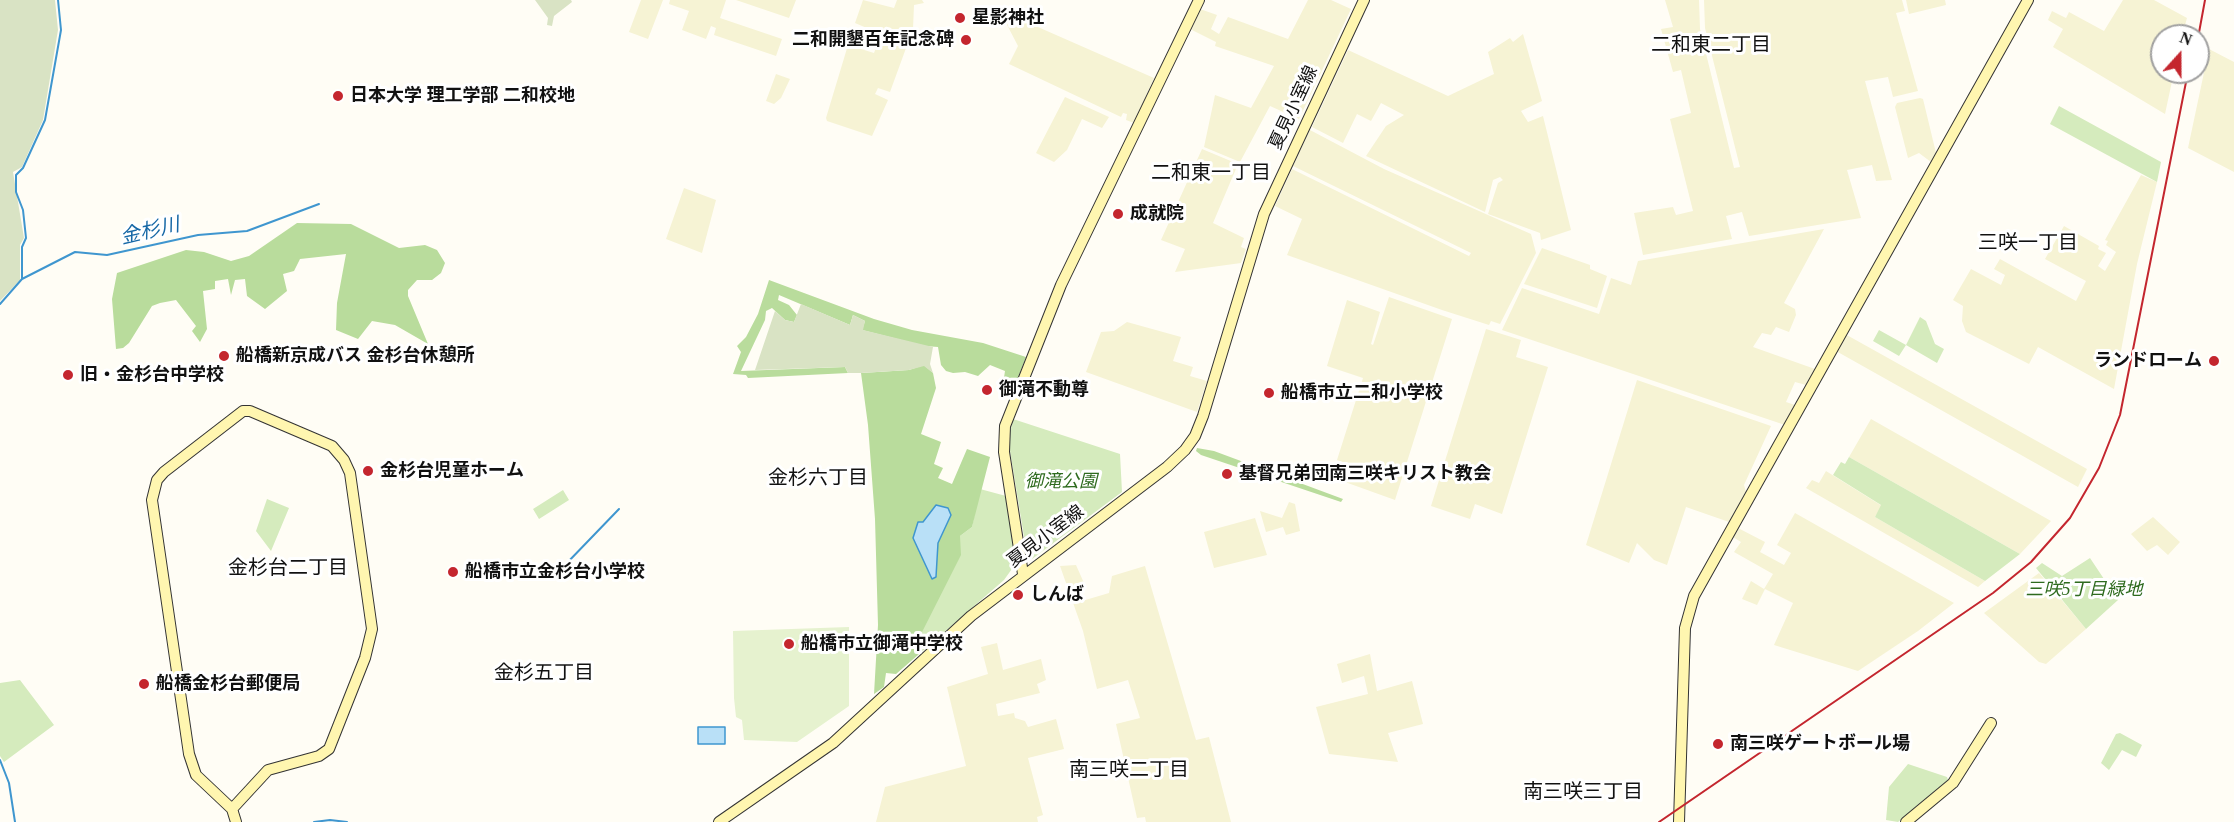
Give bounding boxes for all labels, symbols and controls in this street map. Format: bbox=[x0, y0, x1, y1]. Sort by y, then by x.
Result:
place label: 星影神社 bbox=[972, 7, 1044, 29]
marker: 星影神社 bbox=[953, 11, 967, 25]
north arrow bbox=[2150, 24, 2210, 84]
place label: 二和開墾百年記念碑 bbox=[792, 29, 954, 51]
text: N bbox=[2177, 29, 2194, 49]
marker: 二和開墾百年記念碑 bbox=[959, 33, 973, 47]
district label: 二和東二丁目 bbox=[1651, 34, 1771, 58]
street label: 夏見小室線 bbox=[1265, 63, 1323, 153]
place label: 日本大学 理工学部 二和校地 bbox=[350, 85, 575, 107]
marker: 日本大学 理工学部 二和校地 bbox=[331, 89, 345, 103]
district label: 二和東一丁目 bbox=[1151, 162, 1271, 186]
place label: 成就院 bbox=[1130, 203, 1184, 225]
marker: 成就院 bbox=[1111, 207, 1125, 221]
water label: 金杉川 bbox=[118, 214, 182, 250]
district label: 三咲一丁目 bbox=[1978, 232, 2078, 256]
place label: 船橋新京成バス 金杉台休憩所 bbox=[236, 345, 474, 367]
marker: 船橋新京成バス 金杉台休憩所 bbox=[217, 349, 231, 363]
place label: ランドローム bbox=[2094, 350, 2202, 372]
marker: ランドローム bbox=[2207, 354, 2221, 368]
place label: 旧・金杉台中学校 bbox=[80, 364, 224, 386]
marker: 旧・金杉台中学校 bbox=[61, 368, 75, 382]
place label: 御滝不動尊 bbox=[999, 379, 1089, 401]
place label: 船橋市立二和小学校 bbox=[1281, 382, 1443, 404]
marker: 御滝不動尊 bbox=[980, 383, 994, 397]
marker: 船橋市立二和小学校 bbox=[1262, 386, 1276, 400]
place label: 金杉台児童ホーム bbox=[380, 460, 524, 482]
place label: 基督兄弟団南三咲キリスト教会 bbox=[1239, 463, 1491, 485]
marker: 金杉台児童ホーム bbox=[361, 464, 375, 478]
district label: 金杉六丁目 bbox=[768, 467, 868, 491]
marker: 基督兄弟団南三咲キリスト教会 bbox=[1220, 467, 1234, 481]
park label: 御滝公園 bbox=[1025, 471, 1097, 493]
street label: 夏見小室線 bbox=[1004, 501, 1088, 573]
district label: 金杉台二丁目 bbox=[228, 557, 348, 581]
place label: 船橋市立金杉台小学校 bbox=[465, 561, 645, 583]
marker: 船橋市立金杉台小学校 bbox=[446, 565, 460, 579]
park label: 三咲5丁目緑地 bbox=[2026, 579, 2142, 601]
place label: しんば bbox=[1030, 584, 1084, 606]
marker: しんば bbox=[1011, 588, 1025, 602]
place label: 船橋市立御滝中学校 bbox=[801, 633, 963, 655]
marker: 船橋市立御滝中学校 bbox=[782, 637, 796, 651]
district label: 金杉五丁目 bbox=[494, 662, 594, 686]
place label: 船橋金杉台郵便局 bbox=[156, 673, 300, 695]
marker: 船橋金杉台郵便局 bbox=[137, 677, 151, 691]
place label: 南三咲ゲートボール場 bbox=[1730, 733, 1910, 755]
marker: 南三咲ゲートボール場 bbox=[1711, 737, 1725, 751]
district label: 南三咲二丁目 bbox=[1069, 759, 1189, 783]
district label: 南三咲三丁目 bbox=[1523, 781, 1643, 805]

